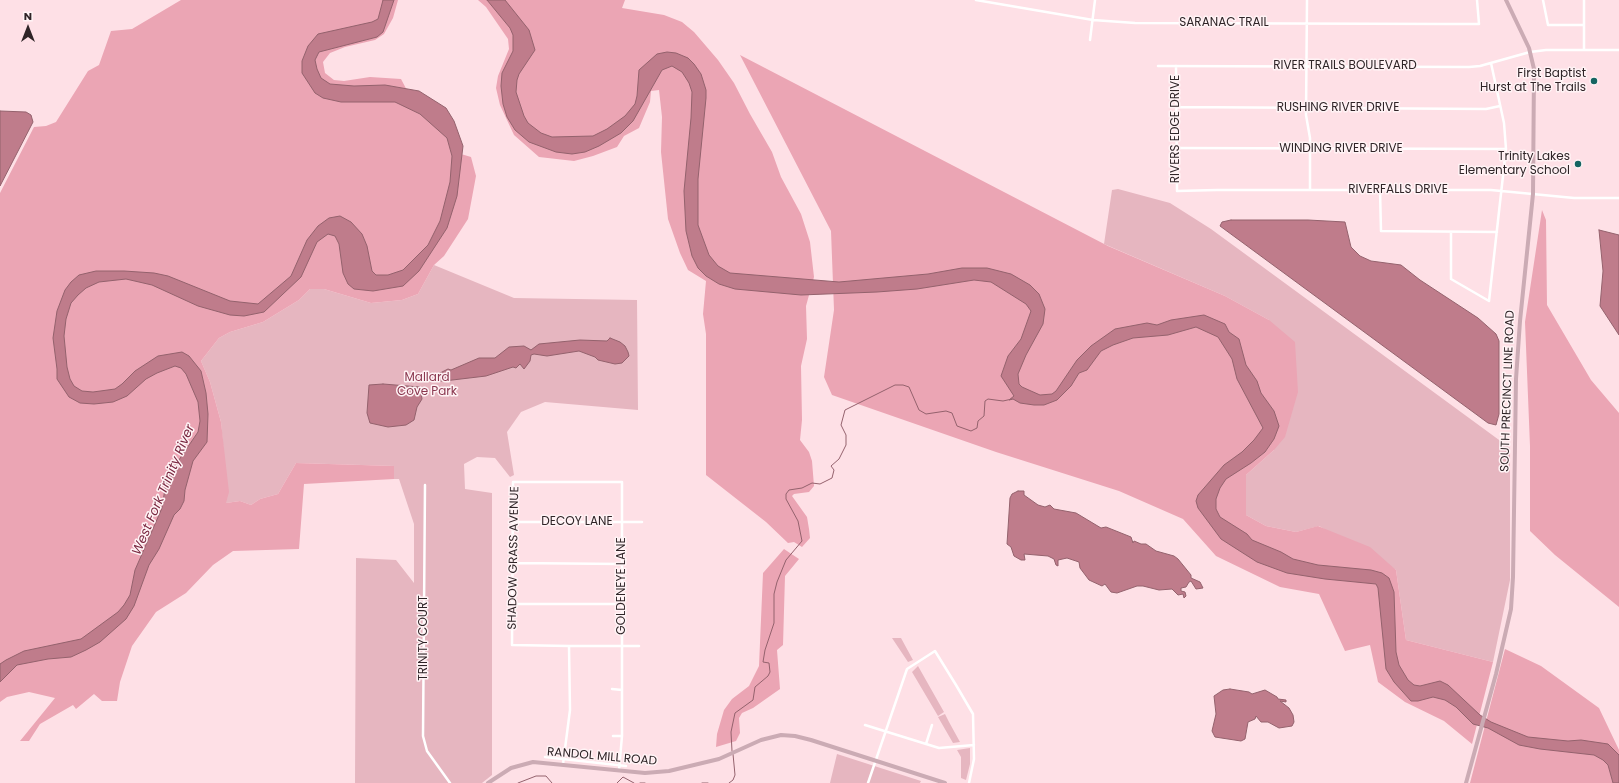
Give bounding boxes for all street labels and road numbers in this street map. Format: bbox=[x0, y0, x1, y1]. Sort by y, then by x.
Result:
street label: SARANAC TRAIL bbox=[1179, 16, 1269, 30]
street label: RIVER TRAILS BOULEVARD bbox=[1273, 59, 1417, 73]
street label: RIVERS EDGE DRIVE bbox=[1169, 75, 1183, 183]
street label: RUSHING RIVER DRIVE bbox=[1277, 101, 1399, 115]
street label: WINDING RIVER DRIVE bbox=[1279, 142, 1403, 156]
street label: RIVERFALLS DRIVE bbox=[1348, 183, 1448, 197]
street label: SOUTH PRECINCT LINE ROAD bbox=[1498, 310, 1518, 472]
street label: SHADOW GRASS AVENUE bbox=[506, 486, 522, 630]
street label: DECOY LANE bbox=[541, 515, 613, 529]
street label: GOLDENEYE LANE bbox=[615, 537, 629, 635]
street label: TRINITY COURT bbox=[417, 595, 431, 681]
street label: RANDOL MILL ROAD bbox=[546, 745, 658, 769]

